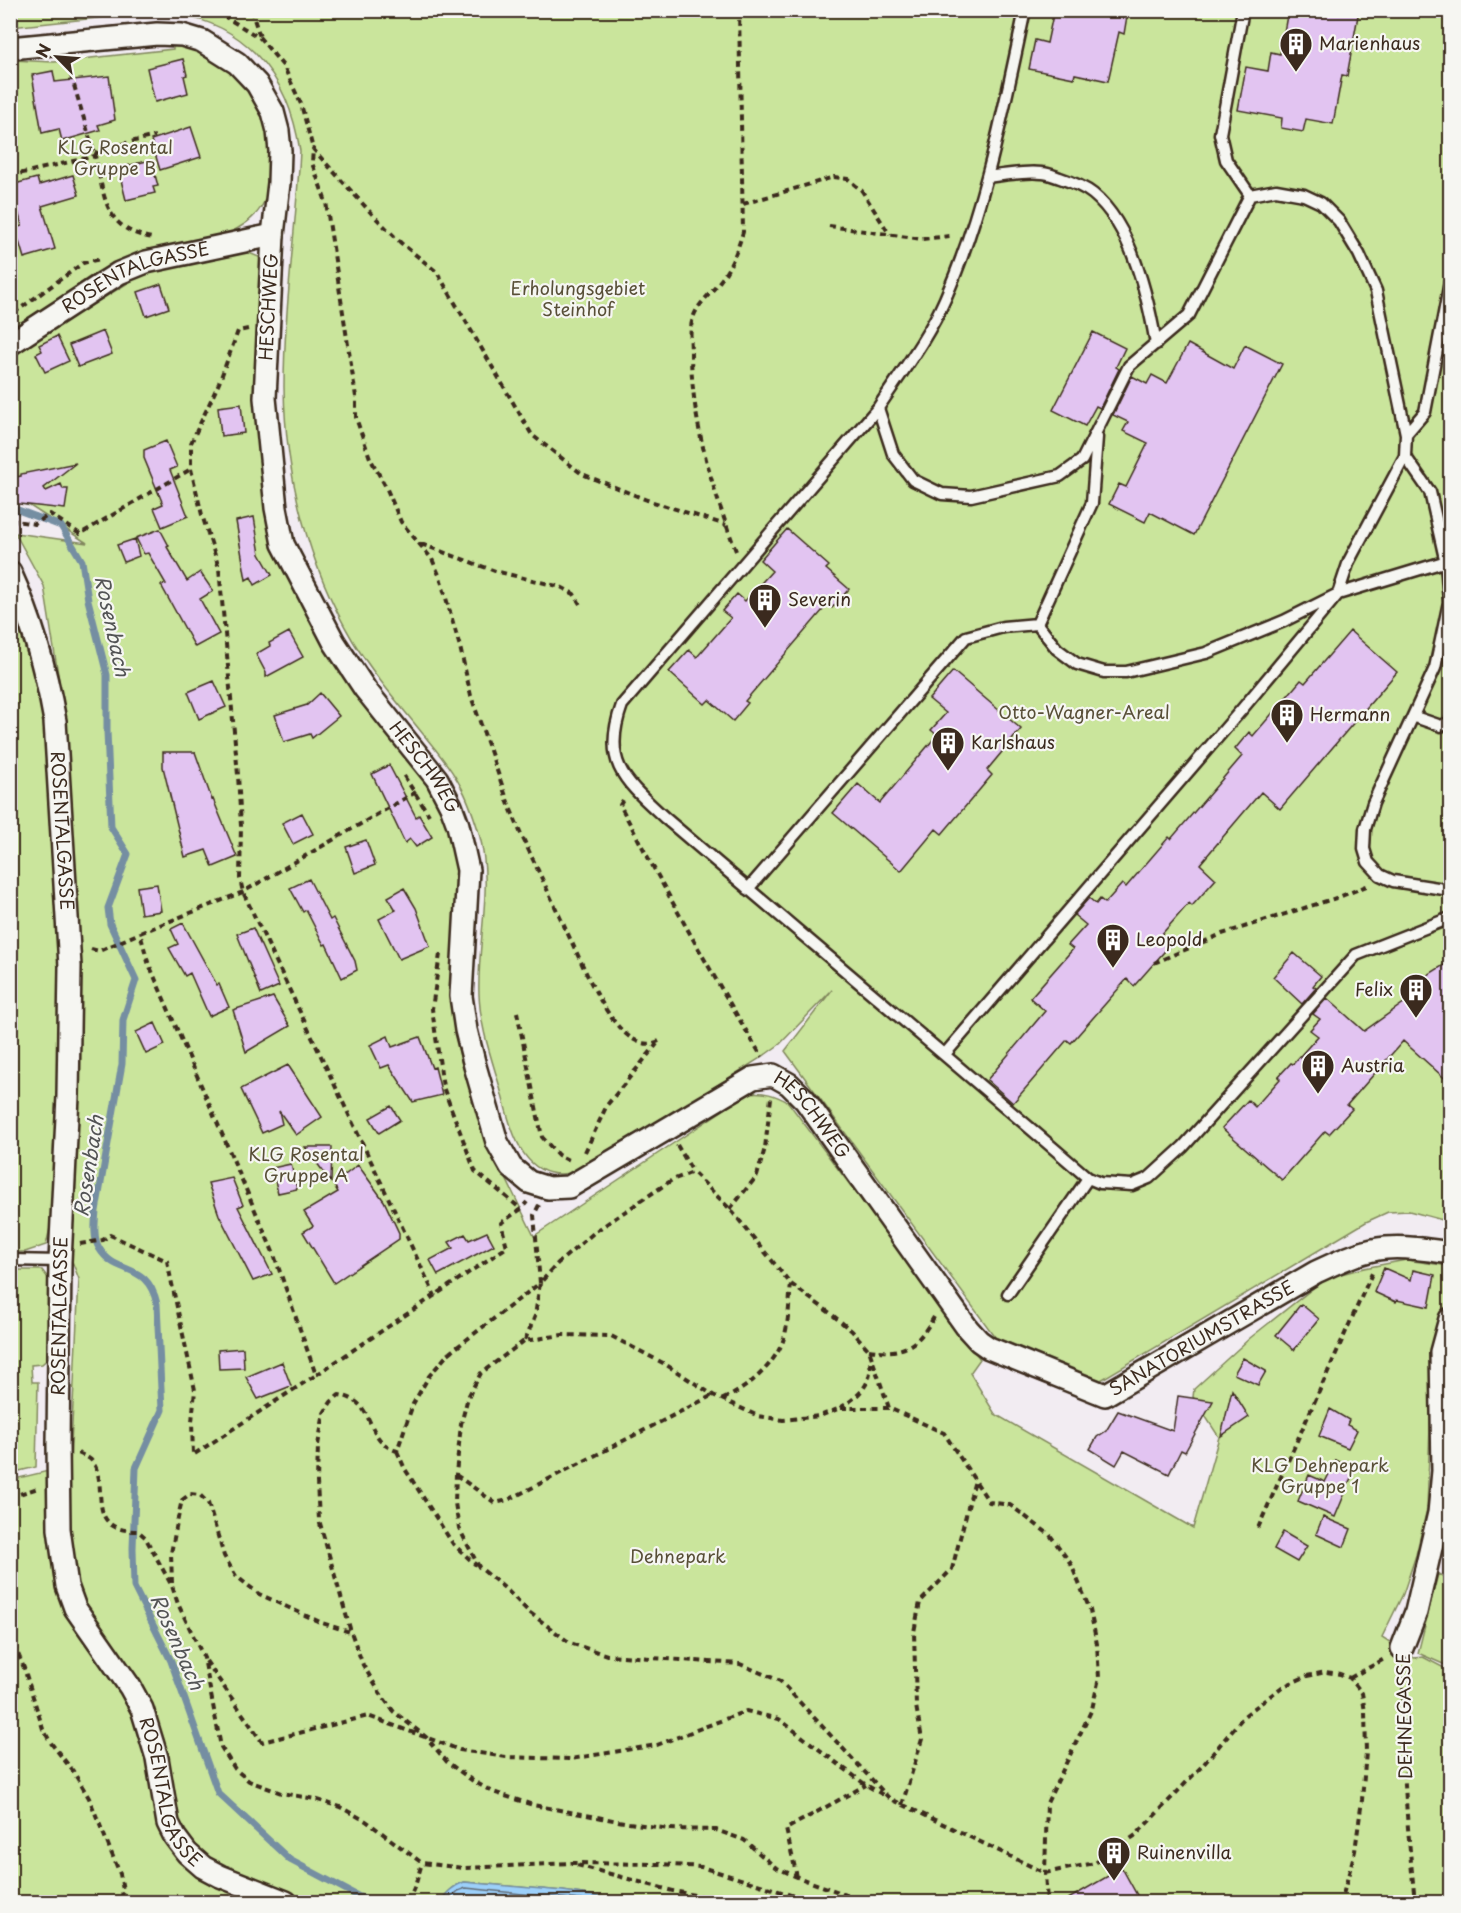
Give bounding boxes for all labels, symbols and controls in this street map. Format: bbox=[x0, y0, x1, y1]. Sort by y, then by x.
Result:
building icon: Marienhaus bbox=[1278, 26, 1314, 73]
north arrow bbox=[27, 27, 87, 87]
place label: Marienhaus bbox=[1319, 29, 1420, 56]
text: N bbox=[29, 39, 56, 61]
park label: KLG Rosental Gruppe B bbox=[57, 133, 173, 181]
street label: ROSENTALGASSE bbox=[56, 234, 212, 319]
street label: HESCHWEG bbox=[251, 252, 284, 361]
park label: Erholungsgebiet Steinhof bbox=[511, 274, 645, 322]
water label: Rosenbach bbox=[88, 573, 138, 679]
building icon: Severin bbox=[747, 582, 783, 629]
place label: Severin bbox=[788, 585, 851, 612]
building icon: Hermann bbox=[1269, 697, 1305, 744]
park label: Otto-Wagner-Areal bbox=[998, 698, 1170, 725]
place label: Hermann bbox=[1310, 700, 1390, 727]
street label: HESCHWEG bbox=[384, 715, 467, 818]
building icon: Karlshaus bbox=[930, 725, 966, 772]
place label: Karlshaus bbox=[971, 728, 1055, 755]
street label: ROSENTALGASSE bbox=[45, 750, 82, 911]
building icon: Leopold bbox=[1095, 922, 1131, 969]
place label: Leopold bbox=[1136, 925, 1202, 952]
building icon: Felix bbox=[1398, 972, 1434, 1019]
place label: Felix bbox=[1355, 975, 1393, 1002]
building icon: Austria bbox=[1300, 1048, 1336, 1095]
place label: Austria bbox=[1341, 1051, 1405, 1078]
street label: HESCHWEG bbox=[770, 1063, 858, 1164]
water label: Rosenbach bbox=[65, 1113, 111, 1219]
park label: KLG Rosental Gruppe A bbox=[248, 1140, 364, 1188]
street label: ROSENTALGASSE bbox=[44, 1236, 73, 1396]
street label: SANATORIUMSTRASSE bbox=[1103, 1273, 1299, 1402]
park label: KLG Dehnepark Gruppe 1 bbox=[1251, 1451, 1389, 1499]
park label: Dehnepark bbox=[630, 1542, 726, 1569]
water label: Rosenbach bbox=[143, 1589, 213, 1695]
street label: DEHNEGASSE bbox=[1389, 1653, 1418, 1779]
street label: ROSENTALGASSE bbox=[133, 1713, 209, 1873]
building icon: Ruinenvilla bbox=[1096, 1835, 1132, 1882]
place label: Ruinenvilla bbox=[1137, 1838, 1231, 1865]

